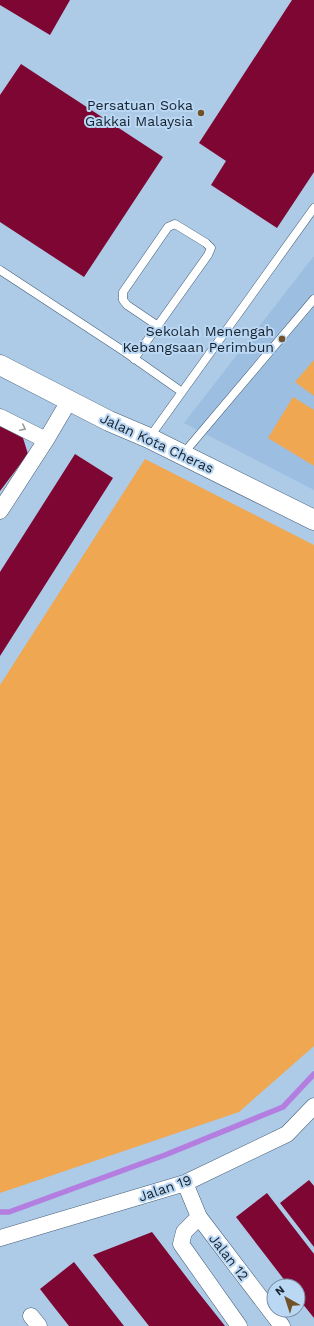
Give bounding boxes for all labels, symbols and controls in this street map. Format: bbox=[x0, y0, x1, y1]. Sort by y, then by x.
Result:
place label: Persatuan Soka Gakkai Malaysia bbox=[85, 97, 193, 129]
marker: Persatuan Soka Gakkai Malaysia bbox=[196, 108, 206, 118]
place label: Sekolah Menengah Kebangsaan Perimbun bbox=[122, 323, 274, 355]
marker: Sekolah Menengah Kebangsaan Perimbun bbox=[277, 334, 287, 344]
street label: Jalan Kota Cheras bbox=[98, 410, 216, 476]
one-way arrow bbox=[19, 424, 26, 431]
street label: Jalan 19 bbox=[136, 1171, 194, 1205]
street label: Jalan 12 bbox=[206, 1231, 252, 1283]
north arrow bbox=[266, 1278, 306, 1318]
text: N bbox=[273, 1283, 287, 1298]

